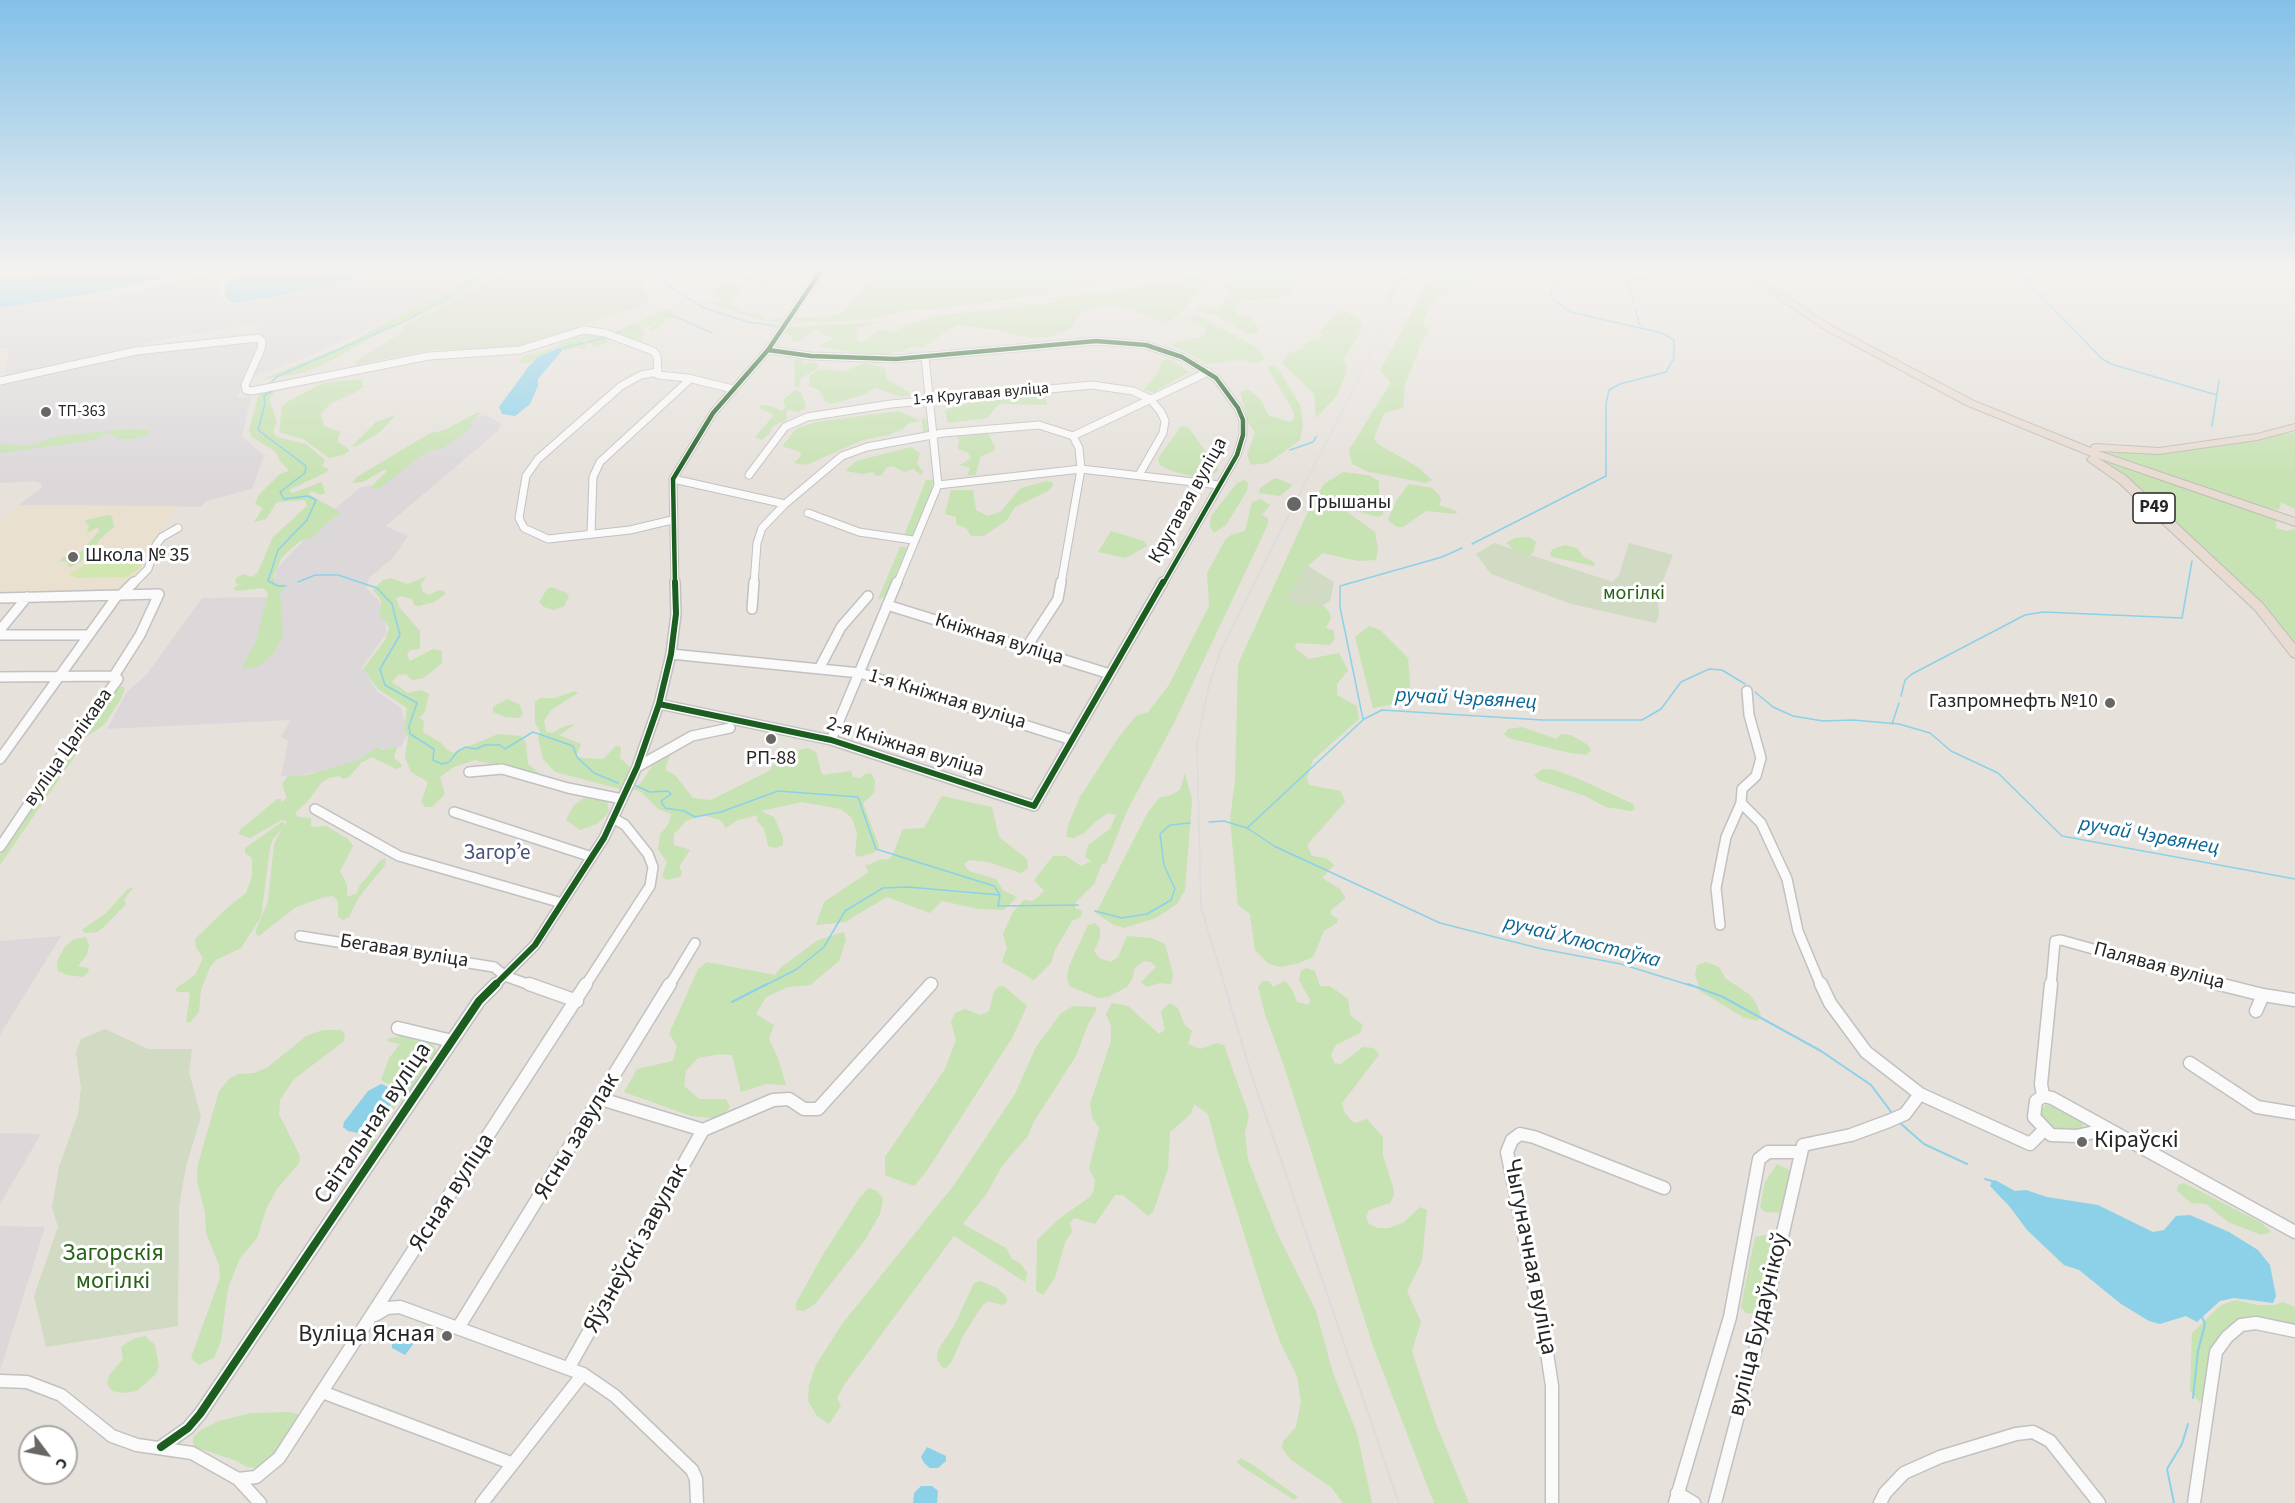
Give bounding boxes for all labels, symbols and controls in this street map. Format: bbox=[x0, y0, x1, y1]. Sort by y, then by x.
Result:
street label: 1-я Кругавая вуліца bbox=[912, 379, 1050, 411]
place label: ТП-363 bbox=[58, 402, 106, 422]
marker: ТП-363 bbox=[39, 405, 53, 419]
street label: Кругавая вуліца bbox=[1145, 434, 1233, 568]
place label: Грышаны bbox=[1308, 492, 1391, 516]
road number: Р49 bbox=[2133, 493, 2175, 523]
marker: Грышаны bbox=[1285, 495, 1303, 513]
place label: Школа № 35 bbox=[85, 545, 189, 569]
marker: Школа № 35 bbox=[66, 550, 80, 564]
park label: могілкі bbox=[1603, 583, 1665, 607]
street label: Кніжная вуліца bbox=[932, 609, 1066, 671]
street label: 1-я Кніжная вуліца bbox=[865, 665, 1029, 735]
street label: вуліца Цалікава bbox=[19, 684, 119, 812]
water label: ручай Чэрвянец bbox=[1395, 684, 1537, 716]
place label: Газпромнефть №10 bbox=[1929, 691, 2098, 715]
marker: Газпромнефть №10 bbox=[2103, 696, 2117, 710]
street label: 2-я Кніжная вуліца bbox=[823, 713, 987, 783]
marker: РП-88 bbox=[764, 732, 778, 746]
place label: РП-88 bbox=[746, 748, 796, 772]
water label: ручай Чэрвянец bbox=[2077, 812, 2221, 862]
district label: Загорʼе bbox=[464, 841, 530, 867]
water label: ручай Хлюстаўка bbox=[1501, 911, 1663, 975]
street label: Бегавая вуліца bbox=[338, 930, 470, 974]
street label: Палявая вуліца bbox=[2091, 938, 2227, 996]
street label: Світальная вуліца bbox=[309, 1038, 439, 1210]
street label: Ясны завулак bbox=[529, 1069, 627, 1205]
place label: Кіраўскі bbox=[2094, 1128, 2179, 1156]
street label: Ясная вуліца bbox=[404, 1129, 502, 1257]
marker: Кіраўскі bbox=[2075, 1135, 2089, 1149]
street label: Чыгуначная вуліца bbox=[1496, 1156, 1562, 1358]
street label: Яўзнеўскі завулак bbox=[579, 1159, 695, 1339]
street label: вуліца Будаўнікоў bbox=[1723, 1230, 1797, 1420]
park label: Загорскія могілкі bbox=[62, 1241, 164, 1297]
place label: Вуліца Ясная bbox=[298, 1322, 435, 1350]
marker: Вуліца Ясная bbox=[440, 1329, 454, 1343]
north arrow bbox=[18, 1425, 78, 1485]
text: С bbox=[50, 1454, 73, 1473]

